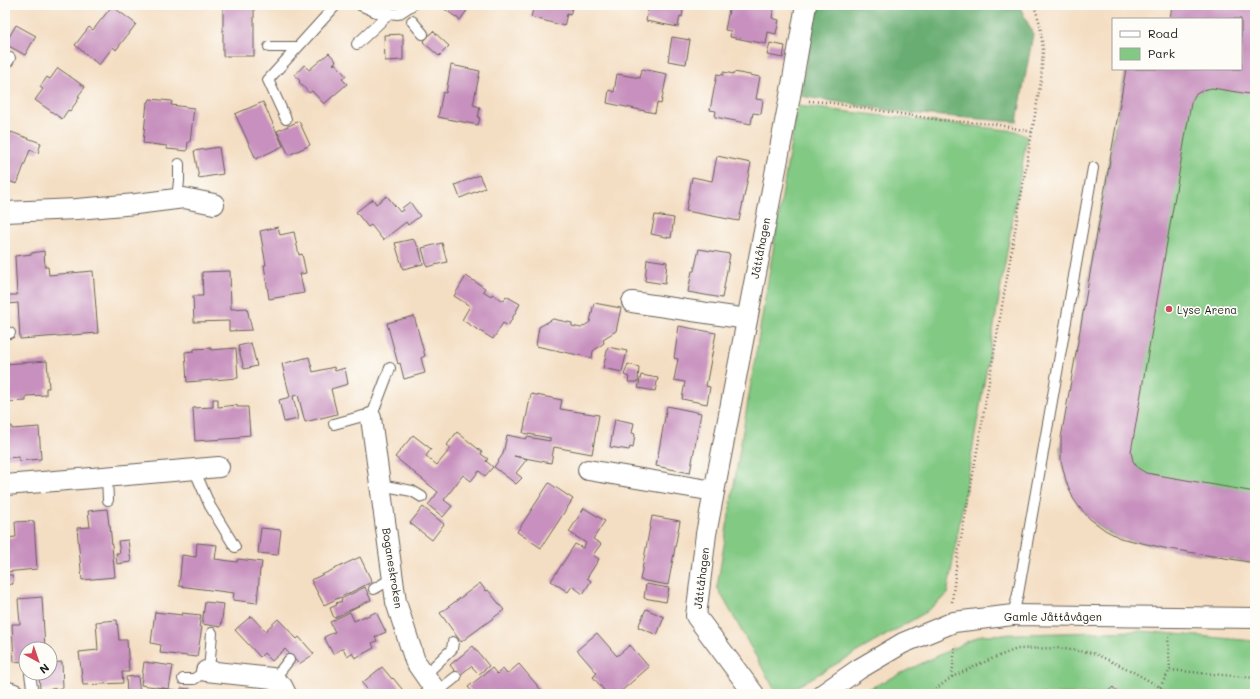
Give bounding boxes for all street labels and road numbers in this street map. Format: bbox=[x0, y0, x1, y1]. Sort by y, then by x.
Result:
street label: Jåttåhagen bbox=[747, 216, 773, 280]
street label: Boganeskroken bbox=[379, 527, 407, 609]
street label: Jåttåhagen bbox=[690, 546, 712, 610]
street label: Gamle Jåttåvågen bbox=[1004, 609, 1102, 624]

